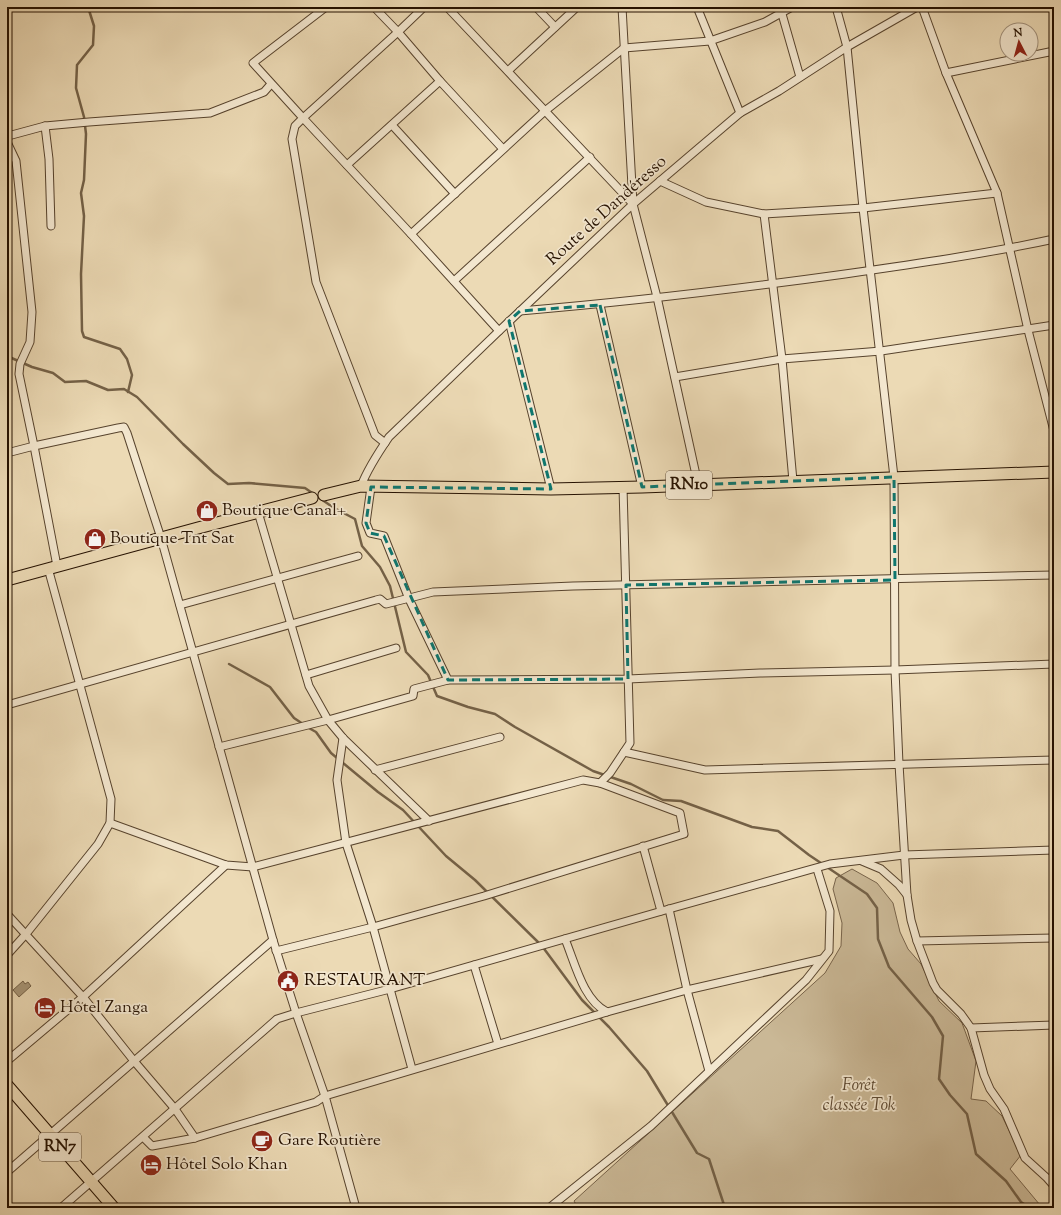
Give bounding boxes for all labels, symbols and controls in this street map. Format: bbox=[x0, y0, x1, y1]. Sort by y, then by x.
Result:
north arrow bbox=[999, 22, 1039, 62]
text: N bbox=[1012, 25, 1023, 42]
street label: Route de Dandéresso bbox=[542, 150, 672, 272]
road number: RN10 bbox=[666, 471, 712, 499]
shop icon: Boutique Canal+ bbox=[194, 498, 220, 524]
place label: Boutique Canal+ bbox=[222, 499, 346, 523]
shop icon: Boutique Tnt Sat bbox=[82, 526, 108, 552]
place label: Boutique Tnt Sat bbox=[110, 527, 235, 551]
public building icon: RESTAURANT bbox=[275, 968, 301, 994]
place label: RESTAURANT bbox=[304, 969, 425, 993]
hotel icon: Hôtel Zanga bbox=[32, 995, 58, 1021]
place label: Hôtel Zanga bbox=[60, 996, 148, 1020]
park label: Forêt classée Tok bbox=[823, 1074, 896, 1118]
cafe icon: Gare Routière bbox=[249, 1128, 275, 1154]
place label: Gare Routière bbox=[278, 1129, 381, 1153]
road number: RN7 bbox=[39, 1133, 81, 1161]
hotel icon: Hôtel Solo Khan bbox=[138, 1152, 164, 1178]
place label: Hôtel Solo Khan bbox=[166, 1153, 288, 1177]

